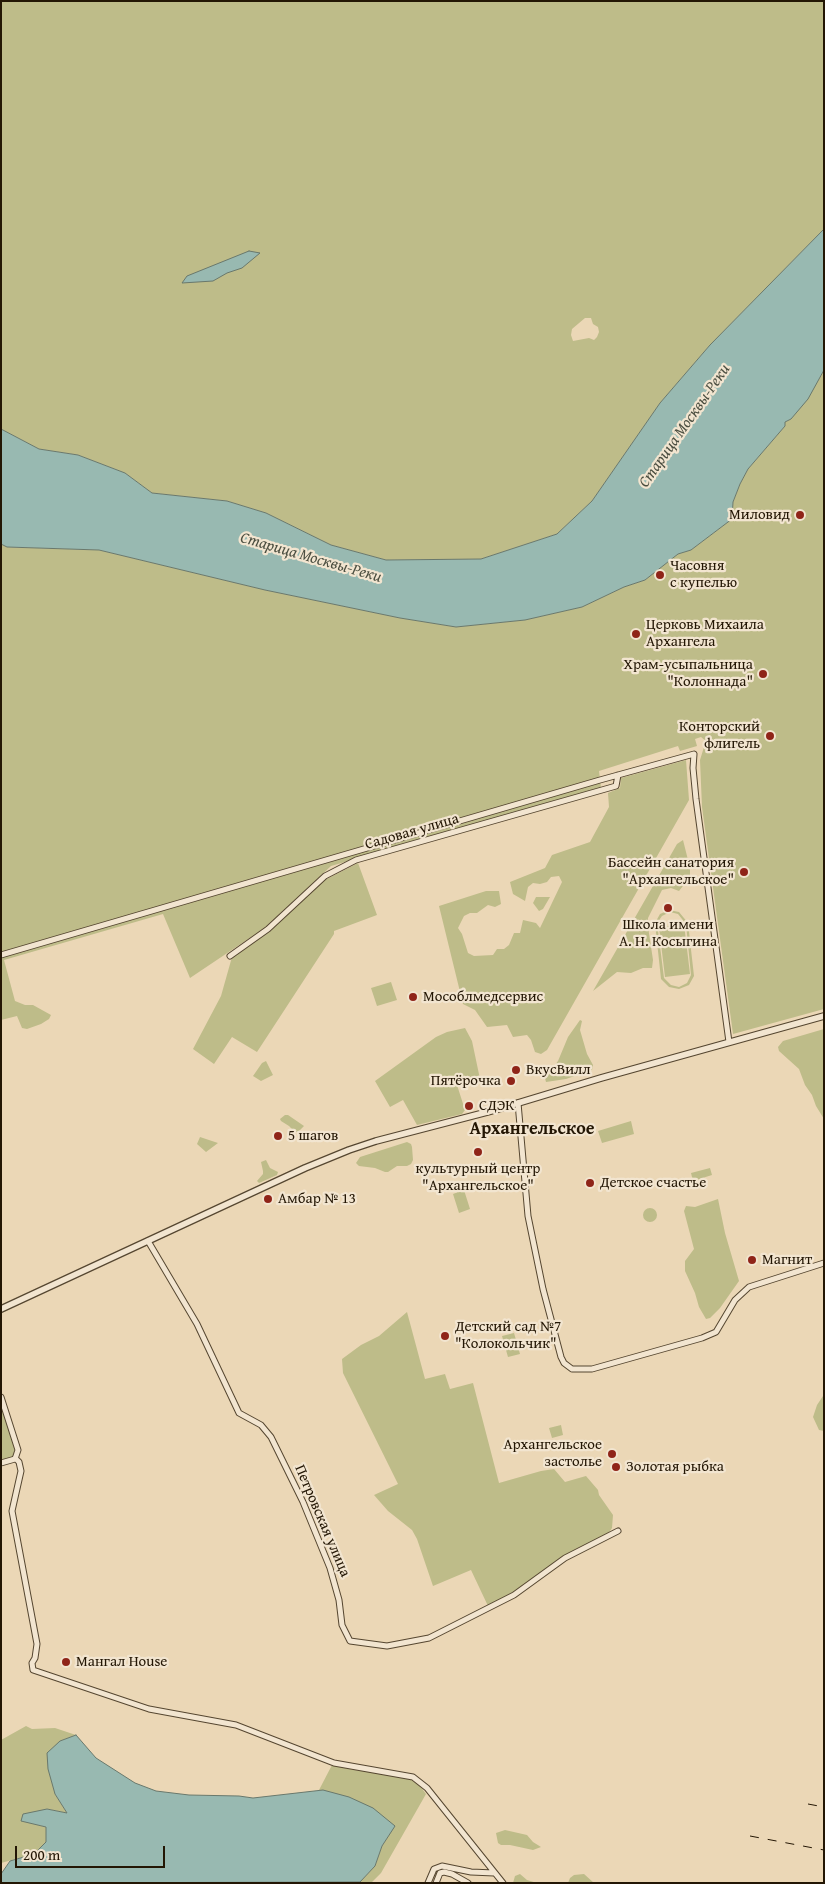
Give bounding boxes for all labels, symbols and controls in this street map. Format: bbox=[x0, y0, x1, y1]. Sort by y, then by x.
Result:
water label: Старица Москвы-Реки bbox=[635, 361, 735, 491]
place label: Миловид bbox=[729, 506, 790, 524]
marker: Миловид bbox=[794, 509, 806, 521]
water label: Старица Москвы-Реки bbox=[238, 529, 384, 587]
place label: Часовня с купелью bbox=[670, 557, 737, 592]
marker: Часовня с купелью bbox=[654, 569, 666, 581]
place label: Церковь Михаила Архангела bbox=[646, 616, 764, 651]
marker: Церковь Михаила Архангела bbox=[630, 628, 642, 640]
place label: Храм-усыпальница "Колоннада" bbox=[624, 656, 753, 691]
marker: Храм-усыпальница "Колоннада" bbox=[757, 668, 769, 680]
place label: Конторский флигель bbox=[679, 718, 760, 753]
marker: Конторский флигель bbox=[764, 730, 776, 742]
street label: Садовая улица bbox=[363, 810, 461, 854]
place label: Бассейн санатория "Архангельское" bbox=[608, 854, 734, 889]
marker: Бассейн санатория "Архангельское" bbox=[738, 866, 750, 878]
marker: Школа имени А. Н. Косыгина bbox=[662, 902, 674, 914]
place label: Школа имени А. Н. Косыгина bbox=[619, 916, 717, 951]
place label: Мособлмедсервис bbox=[423, 988, 543, 1006]
marker: Мособлмедсервис bbox=[407, 991, 419, 1003]
place label: ВкусВилл bbox=[526, 1061, 591, 1079]
marker: ВкусВилл bbox=[510, 1064, 522, 1076]
place label: Пятёрочка bbox=[431, 1072, 501, 1090]
marker: Пятёрочка bbox=[505, 1075, 517, 1087]
place label: СДЭК bbox=[479, 1097, 515, 1115]
marker: СДЭК bbox=[463, 1100, 475, 1112]
district label: Архангельское bbox=[469, 1118, 595, 1140]
place label: 5 шагов bbox=[288, 1127, 338, 1145]
marker: 5 шагов bbox=[272, 1130, 284, 1142]
marker: культурный центр "Архангельское" bbox=[472, 1146, 484, 1158]
place label: культурный центр "Архангельское" bbox=[416, 1160, 540, 1195]
place label: Детское счастье bbox=[600, 1174, 706, 1192]
marker: Детское счастье bbox=[584, 1177, 596, 1189]
place label: Амбар № 13 bbox=[278, 1190, 356, 1208]
marker: Амбар № 13 bbox=[262, 1193, 274, 1205]
place label: Магнит bbox=[762, 1251, 812, 1269]
marker: Магнит bbox=[746, 1254, 758, 1266]
place label: Детский сад №7 "Колокольчик" bbox=[455, 1318, 561, 1353]
marker: Детский сад №7 "Колокольчик" bbox=[439, 1330, 451, 1342]
place label: Архангельское застолье bbox=[503, 1436, 602, 1471]
marker: Архангельское застолье bbox=[606, 1448, 618, 1460]
place label: Золотая рыбка bbox=[626, 1458, 724, 1476]
marker: Золотая рыбка bbox=[610, 1461, 622, 1473]
street label: Петровская улица bbox=[290, 1462, 354, 1580]
place label: Мангал House bbox=[76, 1653, 167, 1671]
marker: Мангал House bbox=[60, 1656, 72, 1668]
scale bar bbox=[18, 1836, 168, 1868]
text: 200 m bbox=[23, 1844, 60, 1865]

